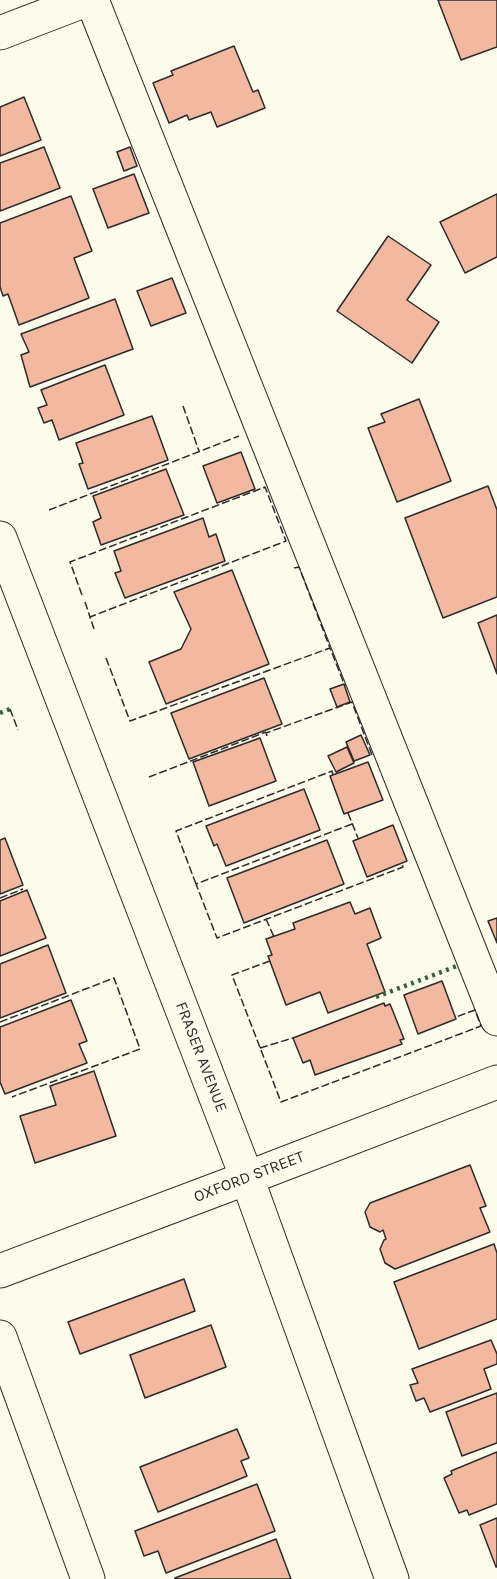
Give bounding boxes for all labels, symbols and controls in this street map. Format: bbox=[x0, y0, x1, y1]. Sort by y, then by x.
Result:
street label: FRASER AVENUE bbox=[171, 999, 231, 1115]
street label: OXFORD STREET bbox=[191, 1147, 307, 1207]

